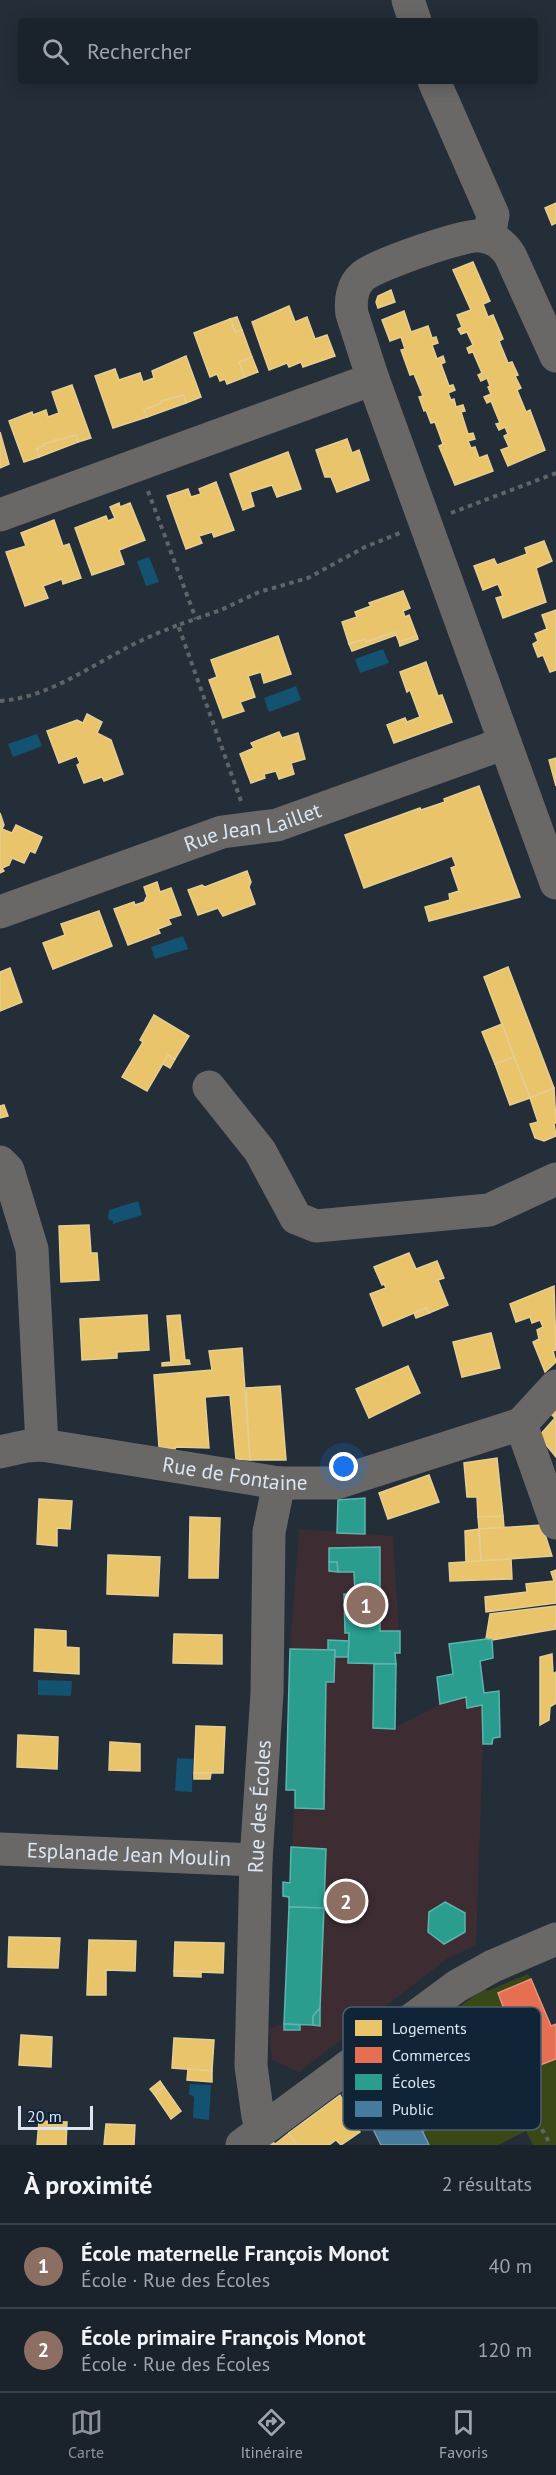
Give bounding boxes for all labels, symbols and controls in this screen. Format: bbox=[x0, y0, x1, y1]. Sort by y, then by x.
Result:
search box bbox=[18, 18, 538, 84]
icon: search bbox=[39, 35, 72, 68]
text: Rechercher bbox=[87, 37, 191, 65]
street label: Rue Jean Laillet bbox=[180, 796, 325, 858]
street label: Rue de Fontaine bbox=[160, 1451, 308, 1496]
your location bbox=[329, 1452, 358, 1481]
pin: 1 bbox=[346, 1582, 386, 1628]
street label: Rue des Écoles bbox=[242, 1739, 277, 1873]
street label: Esplanade Jean Moulin bbox=[26, 1836, 232, 1872]
pin: 2 bbox=[326, 1878, 366, 1924]
legend bbox=[343, 2007, 541, 2130]
text: Logements bbox=[392, 2018, 467, 2038]
text: Commerces bbox=[392, 2045, 471, 2065]
text: Écoles bbox=[392, 2072, 436, 2092]
text: Public bbox=[392, 2099, 434, 2119]
scale bar bbox=[18, 2103, 93, 2130]
text: 20 m bbox=[27, 2106, 62, 2126]
text: À proximité bbox=[24, 2168, 152, 2201]
text: 2 résultats bbox=[442, 2171, 532, 2197]
text: École maternelle François Monot bbox=[81, 2239, 389, 2267]
text: 1 bbox=[38, 2253, 49, 2279]
text: 40 m bbox=[489, 2253, 532, 2279]
text: École · Rue des Écoles bbox=[81, 2267, 270, 2293]
text: École primaire François Monot bbox=[81, 2323, 366, 2351]
text: 2 bbox=[38, 2337, 49, 2363]
text: 120 m bbox=[478, 2337, 532, 2363]
text: École · Rue des Écoles bbox=[81, 2351, 270, 2377]
tab: Carte bbox=[68, 2406, 104, 2462]
tab: Itinéraire bbox=[240, 2406, 303, 2462]
tab: Favoris bbox=[439, 2406, 488, 2462]

